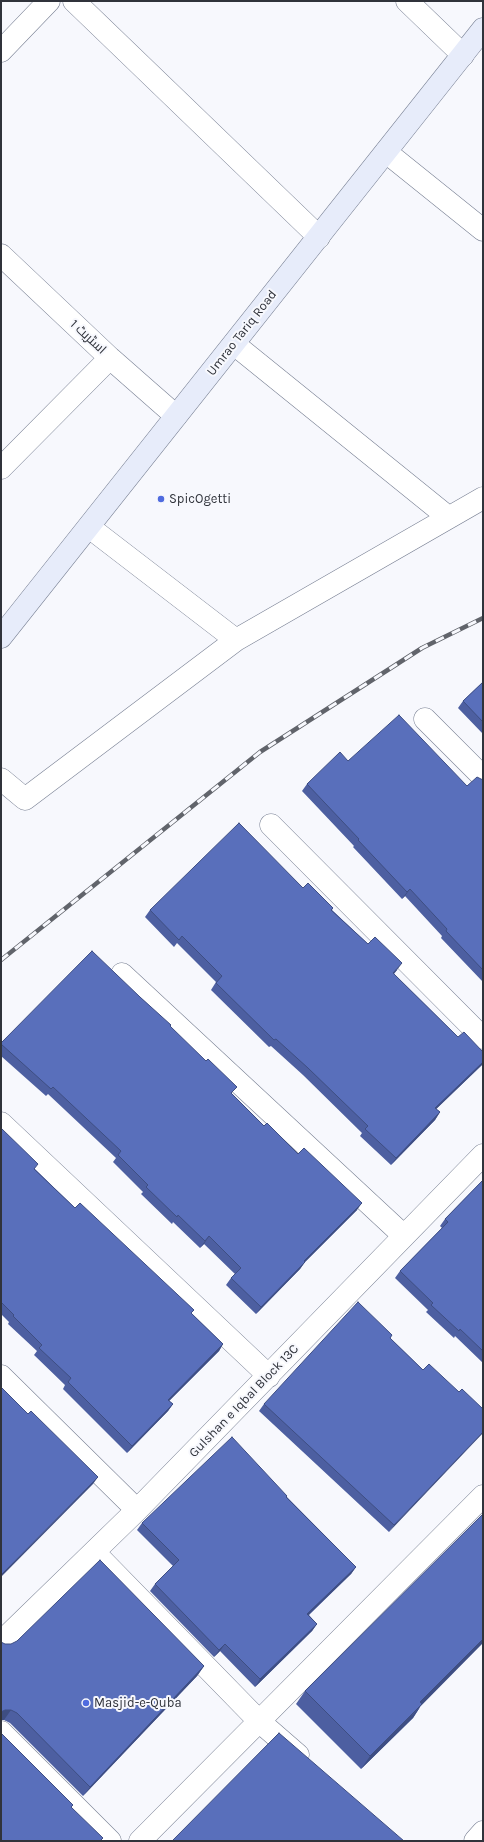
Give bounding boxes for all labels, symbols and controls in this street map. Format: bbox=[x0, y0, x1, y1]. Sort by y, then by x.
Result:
street label: Umrao Tariq Road bbox=[204, 287, 280, 379]
street label: اسٹریٹ 1 bbox=[67, 316, 109, 358]
place label: SpicOgetti bbox=[169, 491, 231, 507]
marker: SpicOgetti bbox=[156, 494, 166, 504]
street label: Gulshan e Iqbal Block 13C bbox=[186, 1341, 302, 1461]
place label: Masjid-e-Quba bbox=[94, 1695, 182, 1711]
marker: Masjid-e-Quba bbox=[81, 1698, 91, 1708]

